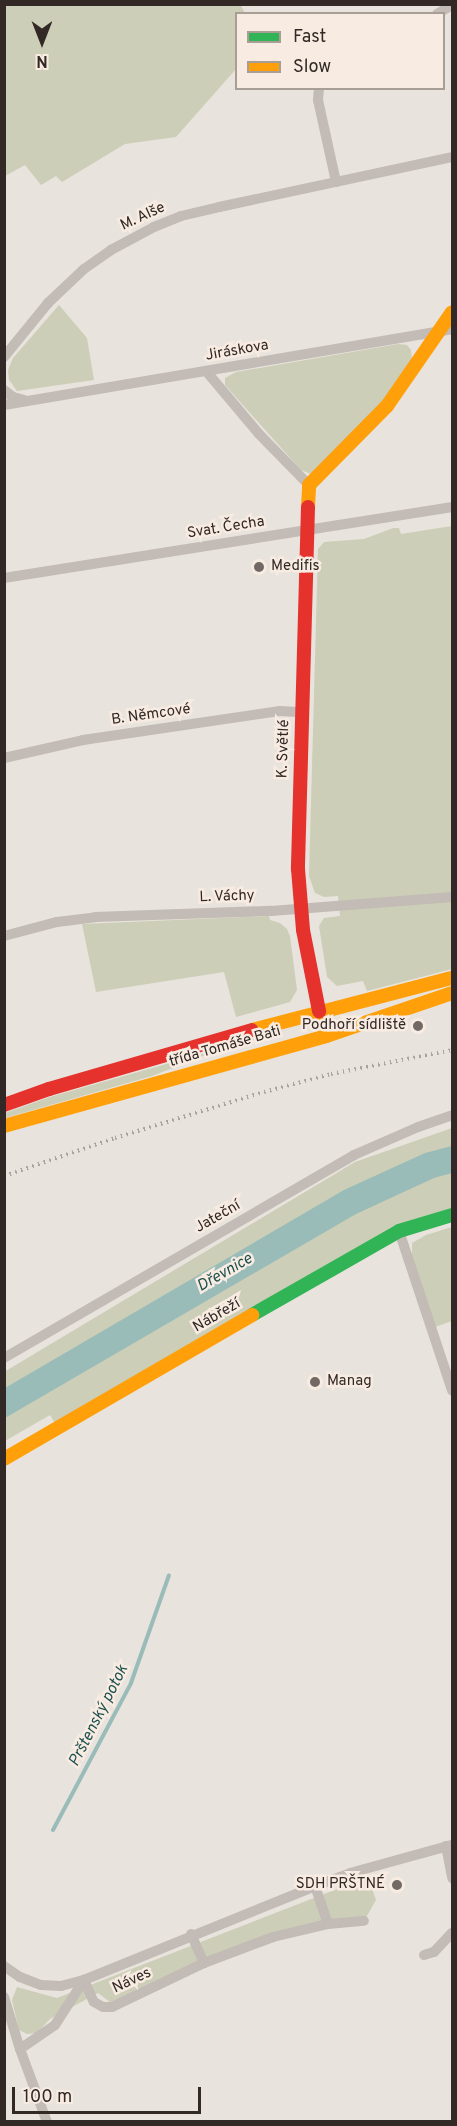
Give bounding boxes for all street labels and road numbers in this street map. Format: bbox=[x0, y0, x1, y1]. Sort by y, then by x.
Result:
street label: M. Alše bbox=[117, 199, 169, 235]
street label: Jiráskova bbox=[204, 337, 270, 365]
street label: Svat. Čecha bbox=[186, 513, 266, 543]
street label: B. Němcové bbox=[110, 701, 192, 729]
street label: K. Světlé bbox=[274, 719, 294, 779]
street label: L. Váchy bbox=[199, 887, 255, 907]
street label: třída Tomáše Bati bbox=[167, 1022, 283, 1072]
street label: Jateční bbox=[192, 1197, 244, 1237]
street label: Nábřeží bbox=[190, 1295, 244, 1337]
street label: Náves bbox=[110, 1964, 154, 1998]

